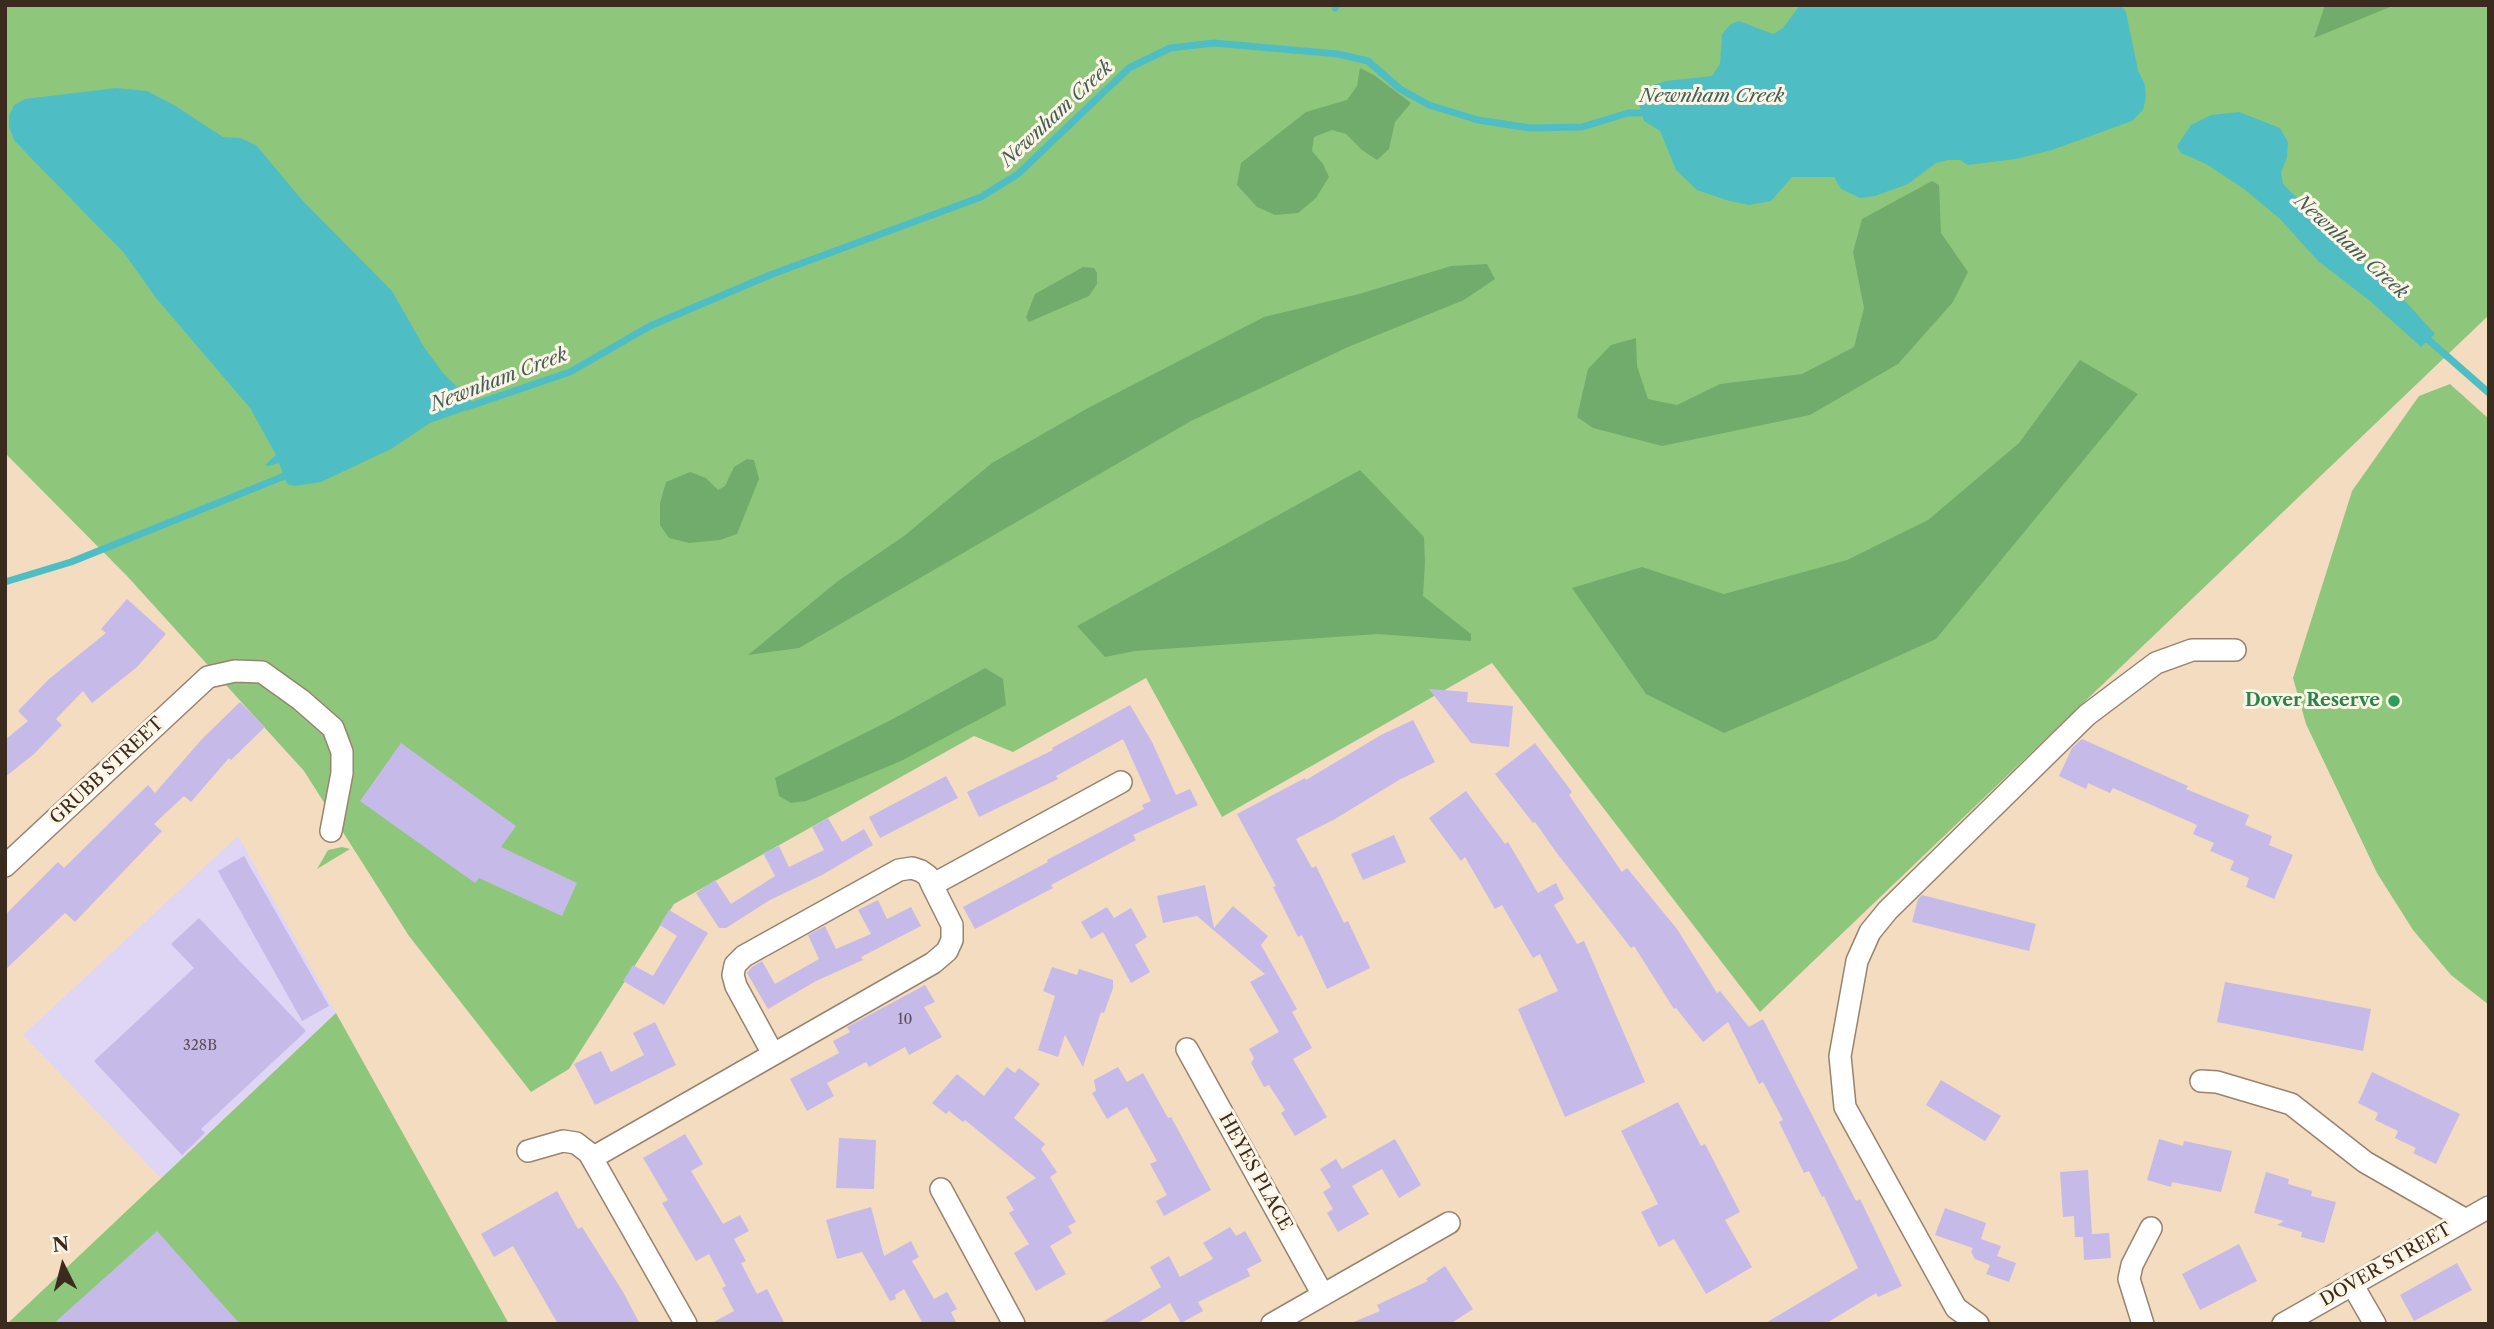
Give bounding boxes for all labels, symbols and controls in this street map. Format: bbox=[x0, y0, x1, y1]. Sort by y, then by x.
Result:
water label: Newnham Creek bbox=[996, 56, 1118, 172]
water label: Newnham Creek bbox=[1640, 86, 1784, 108]
water label: Newnham Creek bbox=[2290, 190, 2412, 304]
water label: Newnham Creek bbox=[427, 343, 571, 417]
place label: Dover Reserve bbox=[2245, 690, 2380, 712]
marker: Dover Reserve bbox=[2386, 693, 2402, 709]
street label: GRUBB STREET bbox=[46, 713, 168, 829]
house number: 10 bbox=[898, 1012, 912, 1028]
house number: 328B bbox=[183, 1038, 217, 1054]
street label: HEYES PLACE bbox=[1214, 1109, 1296, 1235]
street label: DOVER STREET bbox=[2317, 1219, 2455, 1311]
north arrow bbox=[28, 1231, 98, 1301]
text: N bbox=[51, 1232, 70, 1257]

